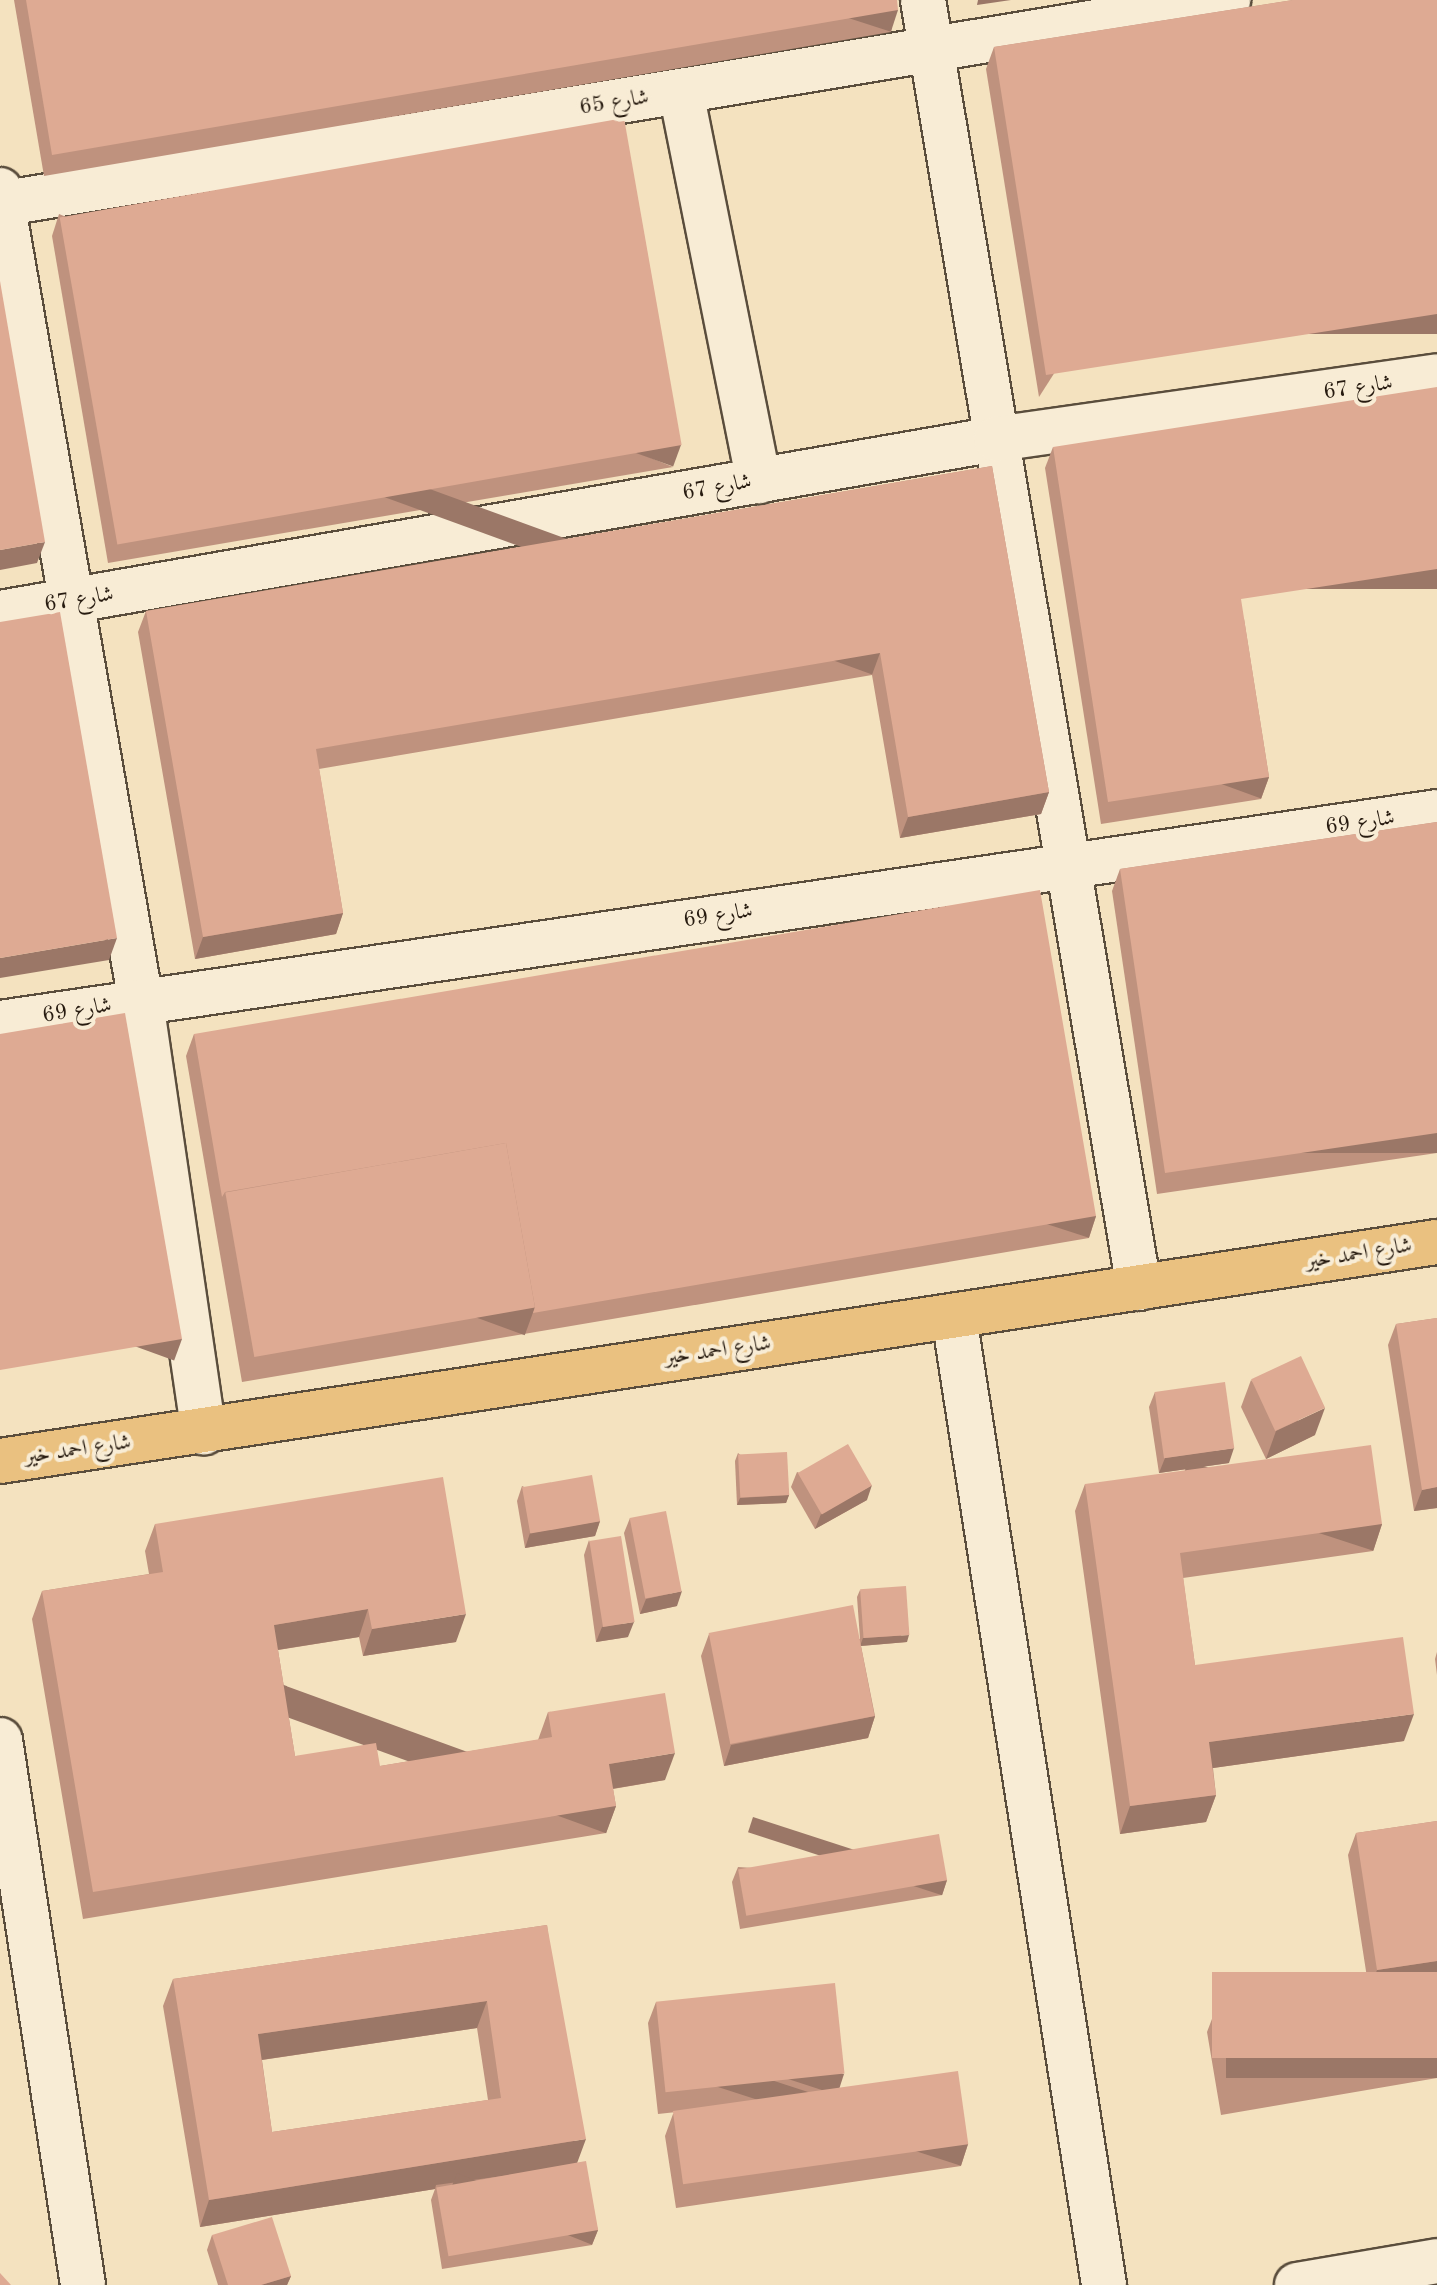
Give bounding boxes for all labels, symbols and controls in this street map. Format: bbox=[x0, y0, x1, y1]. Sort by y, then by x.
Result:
street label: شارع 65 bbox=[577, 84, 651, 122]
street label: شارع 67 bbox=[1322, 370, 1394, 406]
street label: شارع 67 bbox=[680, 469, 754, 507]
street label: شارع 67 bbox=[42, 581, 116, 619]
street label: شارع 69 bbox=[1324, 805, 1396, 841]
street label: شارع 69 bbox=[682, 898, 754, 934]
street label: شارع 69 bbox=[40, 992, 114, 1030]
street label: شارع احمد خير bbox=[1304, 1233, 1414, 1275]
street label: شارع احمد خير bbox=[663, 1330, 773, 1372]
street label: شارع احمد خير bbox=[23, 1429, 133, 1471]

